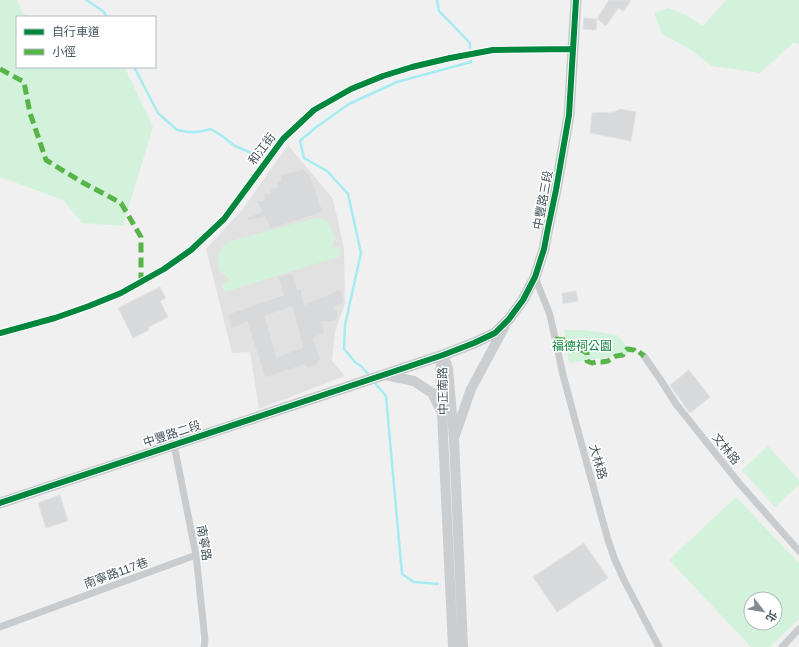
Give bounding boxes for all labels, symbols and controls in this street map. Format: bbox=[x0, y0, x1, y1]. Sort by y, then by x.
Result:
legend bbox=[16, 16, 156, 68]
text: 自行車道 bbox=[52, 25, 100, 39]
text: 小徑 bbox=[52, 45, 76, 59]
street label: 和江街 bbox=[246, 130, 278, 168]
street label: 中豐路三段 bbox=[530, 169, 556, 231]
park label: 福德祠公園 bbox=[552, 339, 612, 353]
street label: 中正南路 bbox=[436, 367, 450, 415]
street label: 中豐路二段 bbox=[141, 418, 203, 450]
street label: 文林路 bbox=[709, 431, 743, 467]
street label: 大林路 bbox=[586, 443, 610, 481]
street label: 南寧路 bbox=[194, 524, 214, 562]
street label: 南寧路117巷 bbox=[82, 555, 150, 591]
north arrow bbox=[743, 591, 783, 631]
text: 北 bbox=[764, 608, 780, 624]

